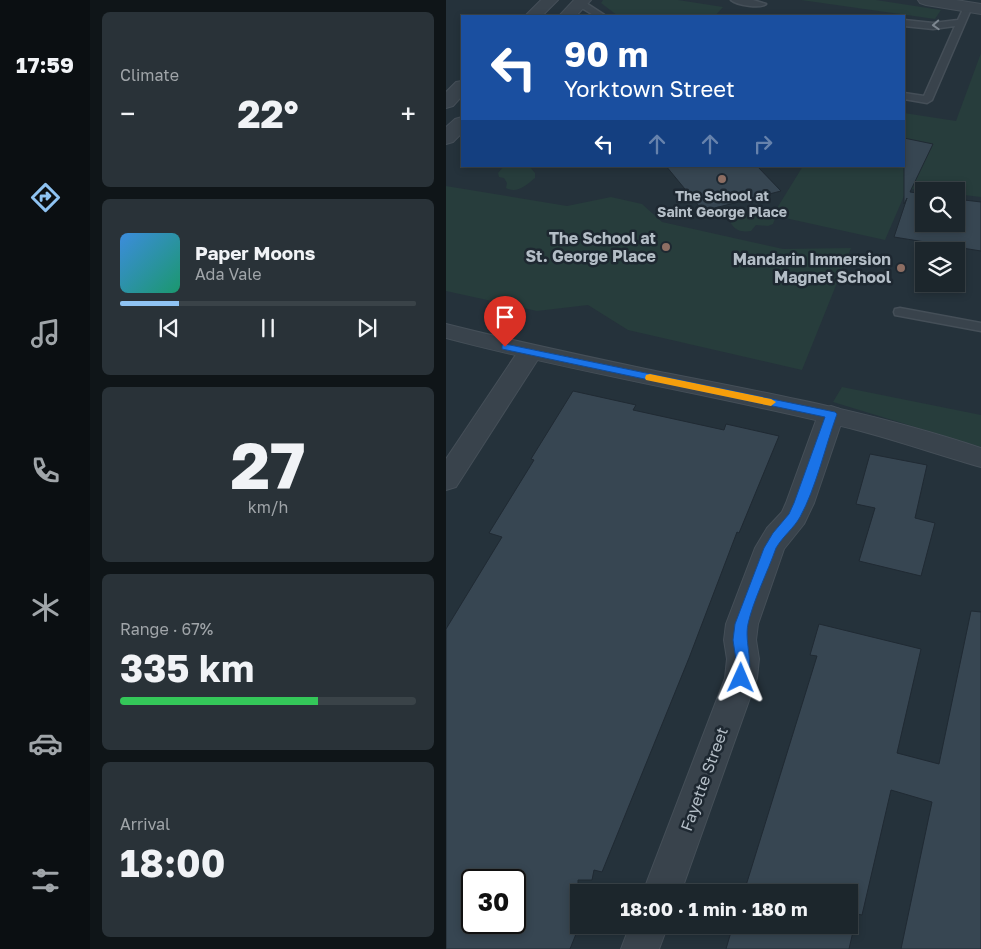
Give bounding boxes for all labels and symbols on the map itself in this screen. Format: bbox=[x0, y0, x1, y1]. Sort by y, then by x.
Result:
one-way arrow bbox=[931, 20, 939, 31]
marker: The School at Saint George Place bbox=[716, 173, 728, 185]
place label: The School at Saint George Place bbox=[657, 187, 787, 220]
place label: The School at St. George Place bbox=[525, 228, 656, 266]
marker: The School at St. George Place bbox=[660, 241, 672, 253]
place label: Mandarin Immersion Magnet School bbox=[733, 249, 892, 287]
marker: Mandarin Immersion Magnet School bbox=[895, 262, 907, 274]
pin bbox=[484, 296, 526, 347]
position arrow bbox=[714, 651, 766, 703]
street label: Fayette Street bbox=[676, 724, 732, 834]
speed limit sign: 30 bbox=[461, 869, 526, 934]

